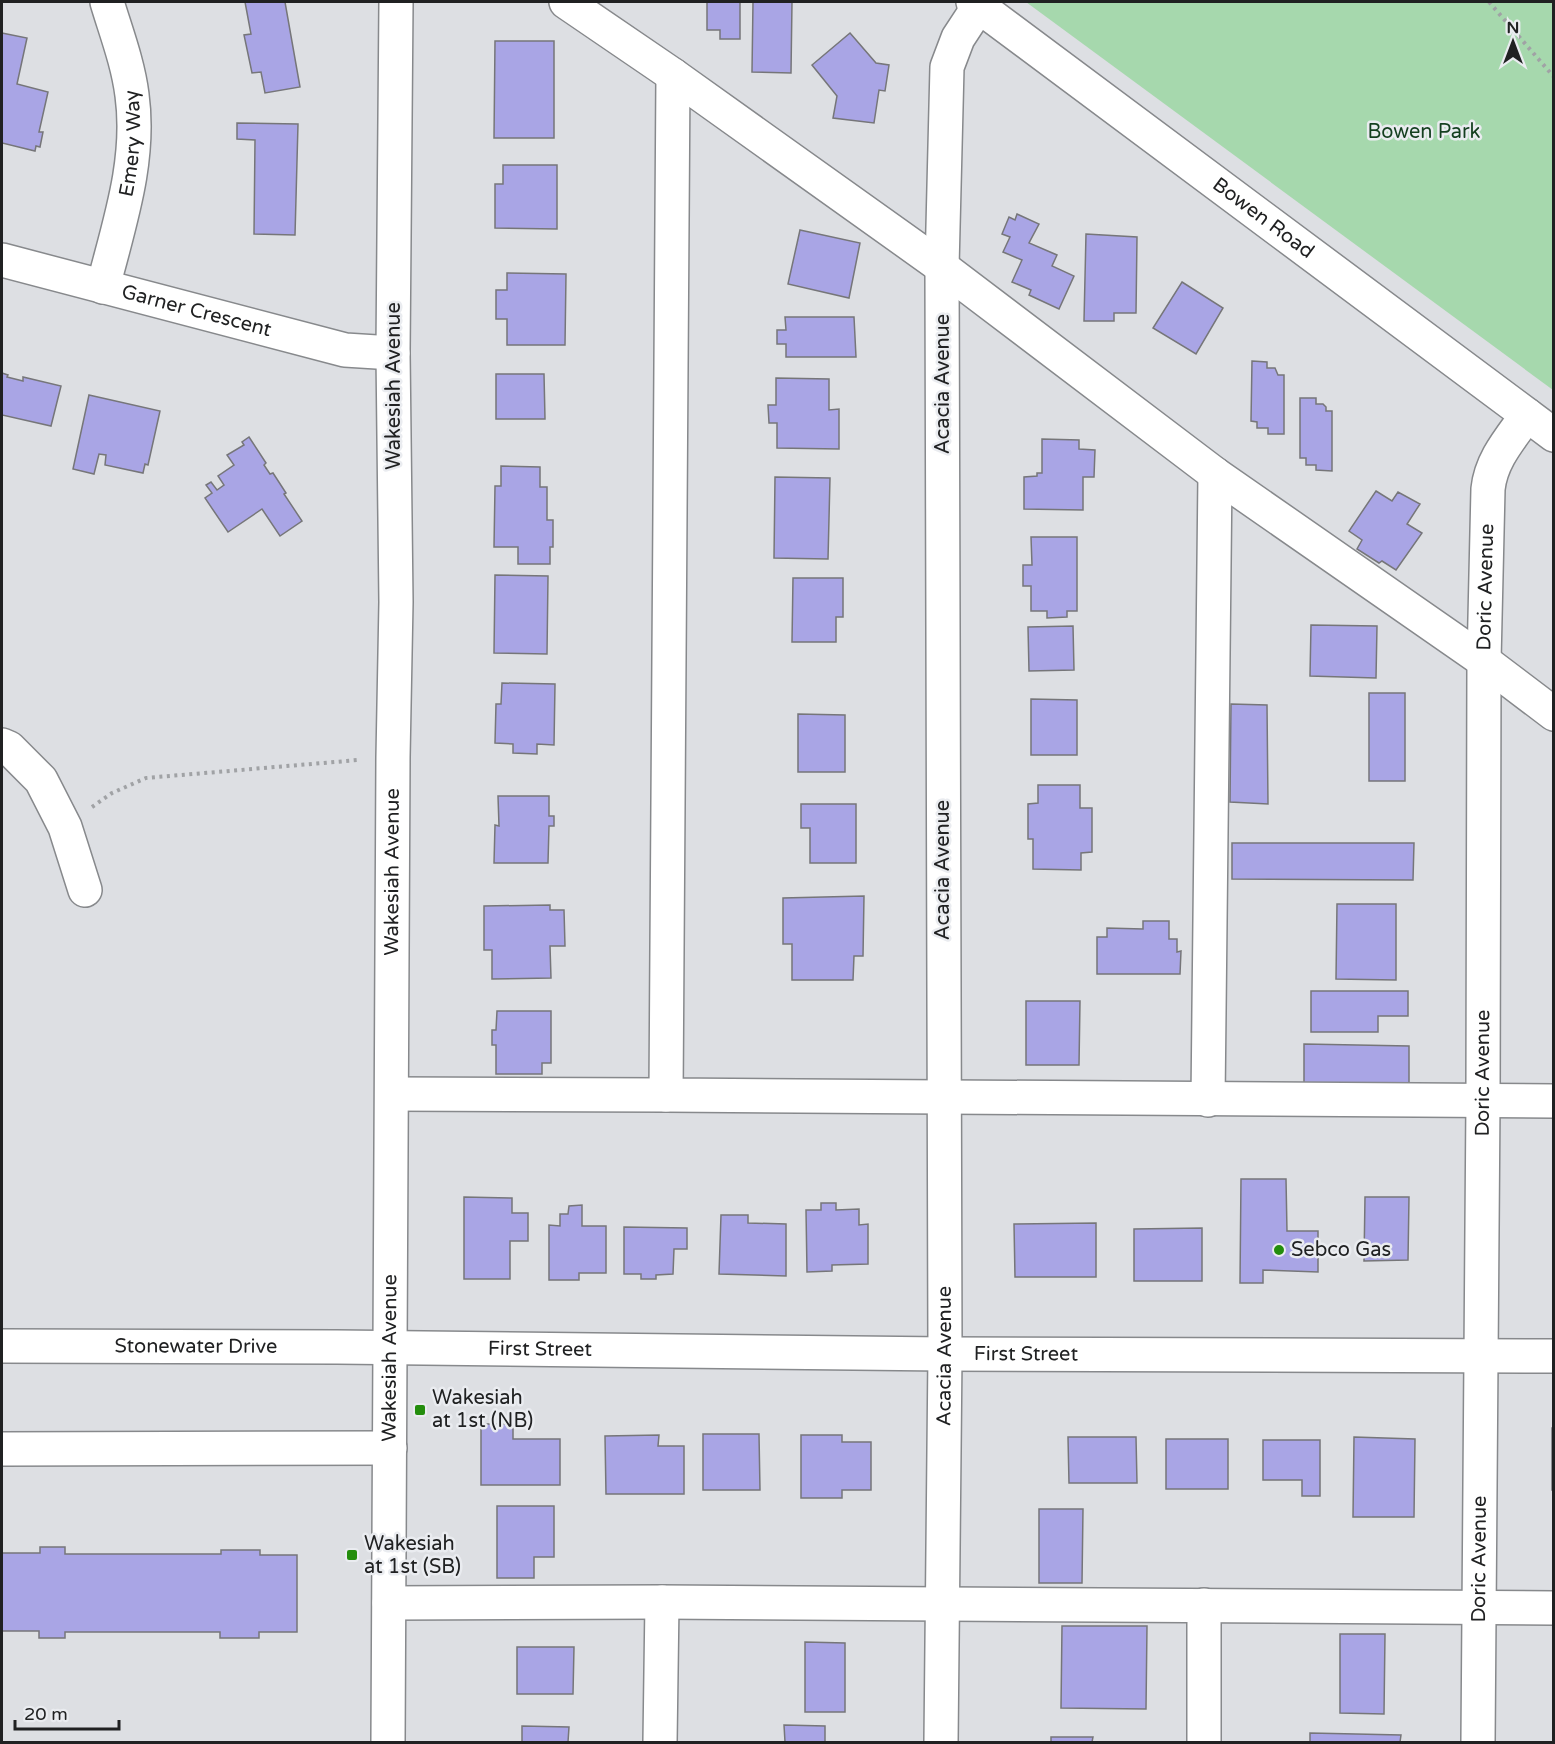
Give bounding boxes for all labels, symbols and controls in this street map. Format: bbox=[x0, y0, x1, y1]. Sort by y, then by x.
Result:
north arrow bbox=[1483, 12, 1543, 72]
text: N bbox=[1507, 18, 1519, 38]
street label: Emery Way bbox=[114, 88, 146, 199]
park label: Bowen Park bbox=[1368, 120, 1481, 144]
street label: Bowen Road bbox=[1208, 173, 1319, 264]
street label: Garner Crescent bbox=[119, 280, 274, 342]
street label: Wakesiah Avenue bbox=[382, 302, 406, 470]
street label: Acacia Avenue bbox=[931, 314, 955, 454]
street label: Doric Avenue bbox=[1472, 523, 1499, 651]
street label: Wakesiah Avenue bbox=[380, 788, 405, 956]
street label: Acacia Avenue bbox=[931, 800, 955, 940]
street label: Doric Avenue bbox=[1471, 1010, 1495, 1137]
place label: Sebco Gas bbox=[1291, 1238, 1391, 1262]
marker: Sebco Gas bbox=[1272, 1243, 1286, 1257]
street label: Wakesiah Avenue bbox=[378, 1274, 402, 1442]
street label: Acacia Avenue bbox=[932, 1286, 957, 1426]
street label: Stonewater Drive bbox=[115, 1334, 277, 1359]
street label: First Street bbox=[488, 1337, 593, 1362]
street label: First Street bbox=[974, 1342, 1078, 1366]
place label: Wakesiah at 1st (NB) bbox=[432, 1386, 533, 1433]
marker: Wakesiah at 1st (NB) bbox=[413, 1403, 427, 1417]
street label: Doric Avenue bbox=[1467, 1495, 1492, 1623]
place label: Wakesiah at 1st (SB) bbox=[364, 1532, 461, 1579]
marker: Wakesiah at 1st (SB) bbox=[345, 1548, 359, 1562]
scale bar bbox=[15, 1693, 118, 1731]
text: 20 m bbox=[24, 1703, 68, 1725]

